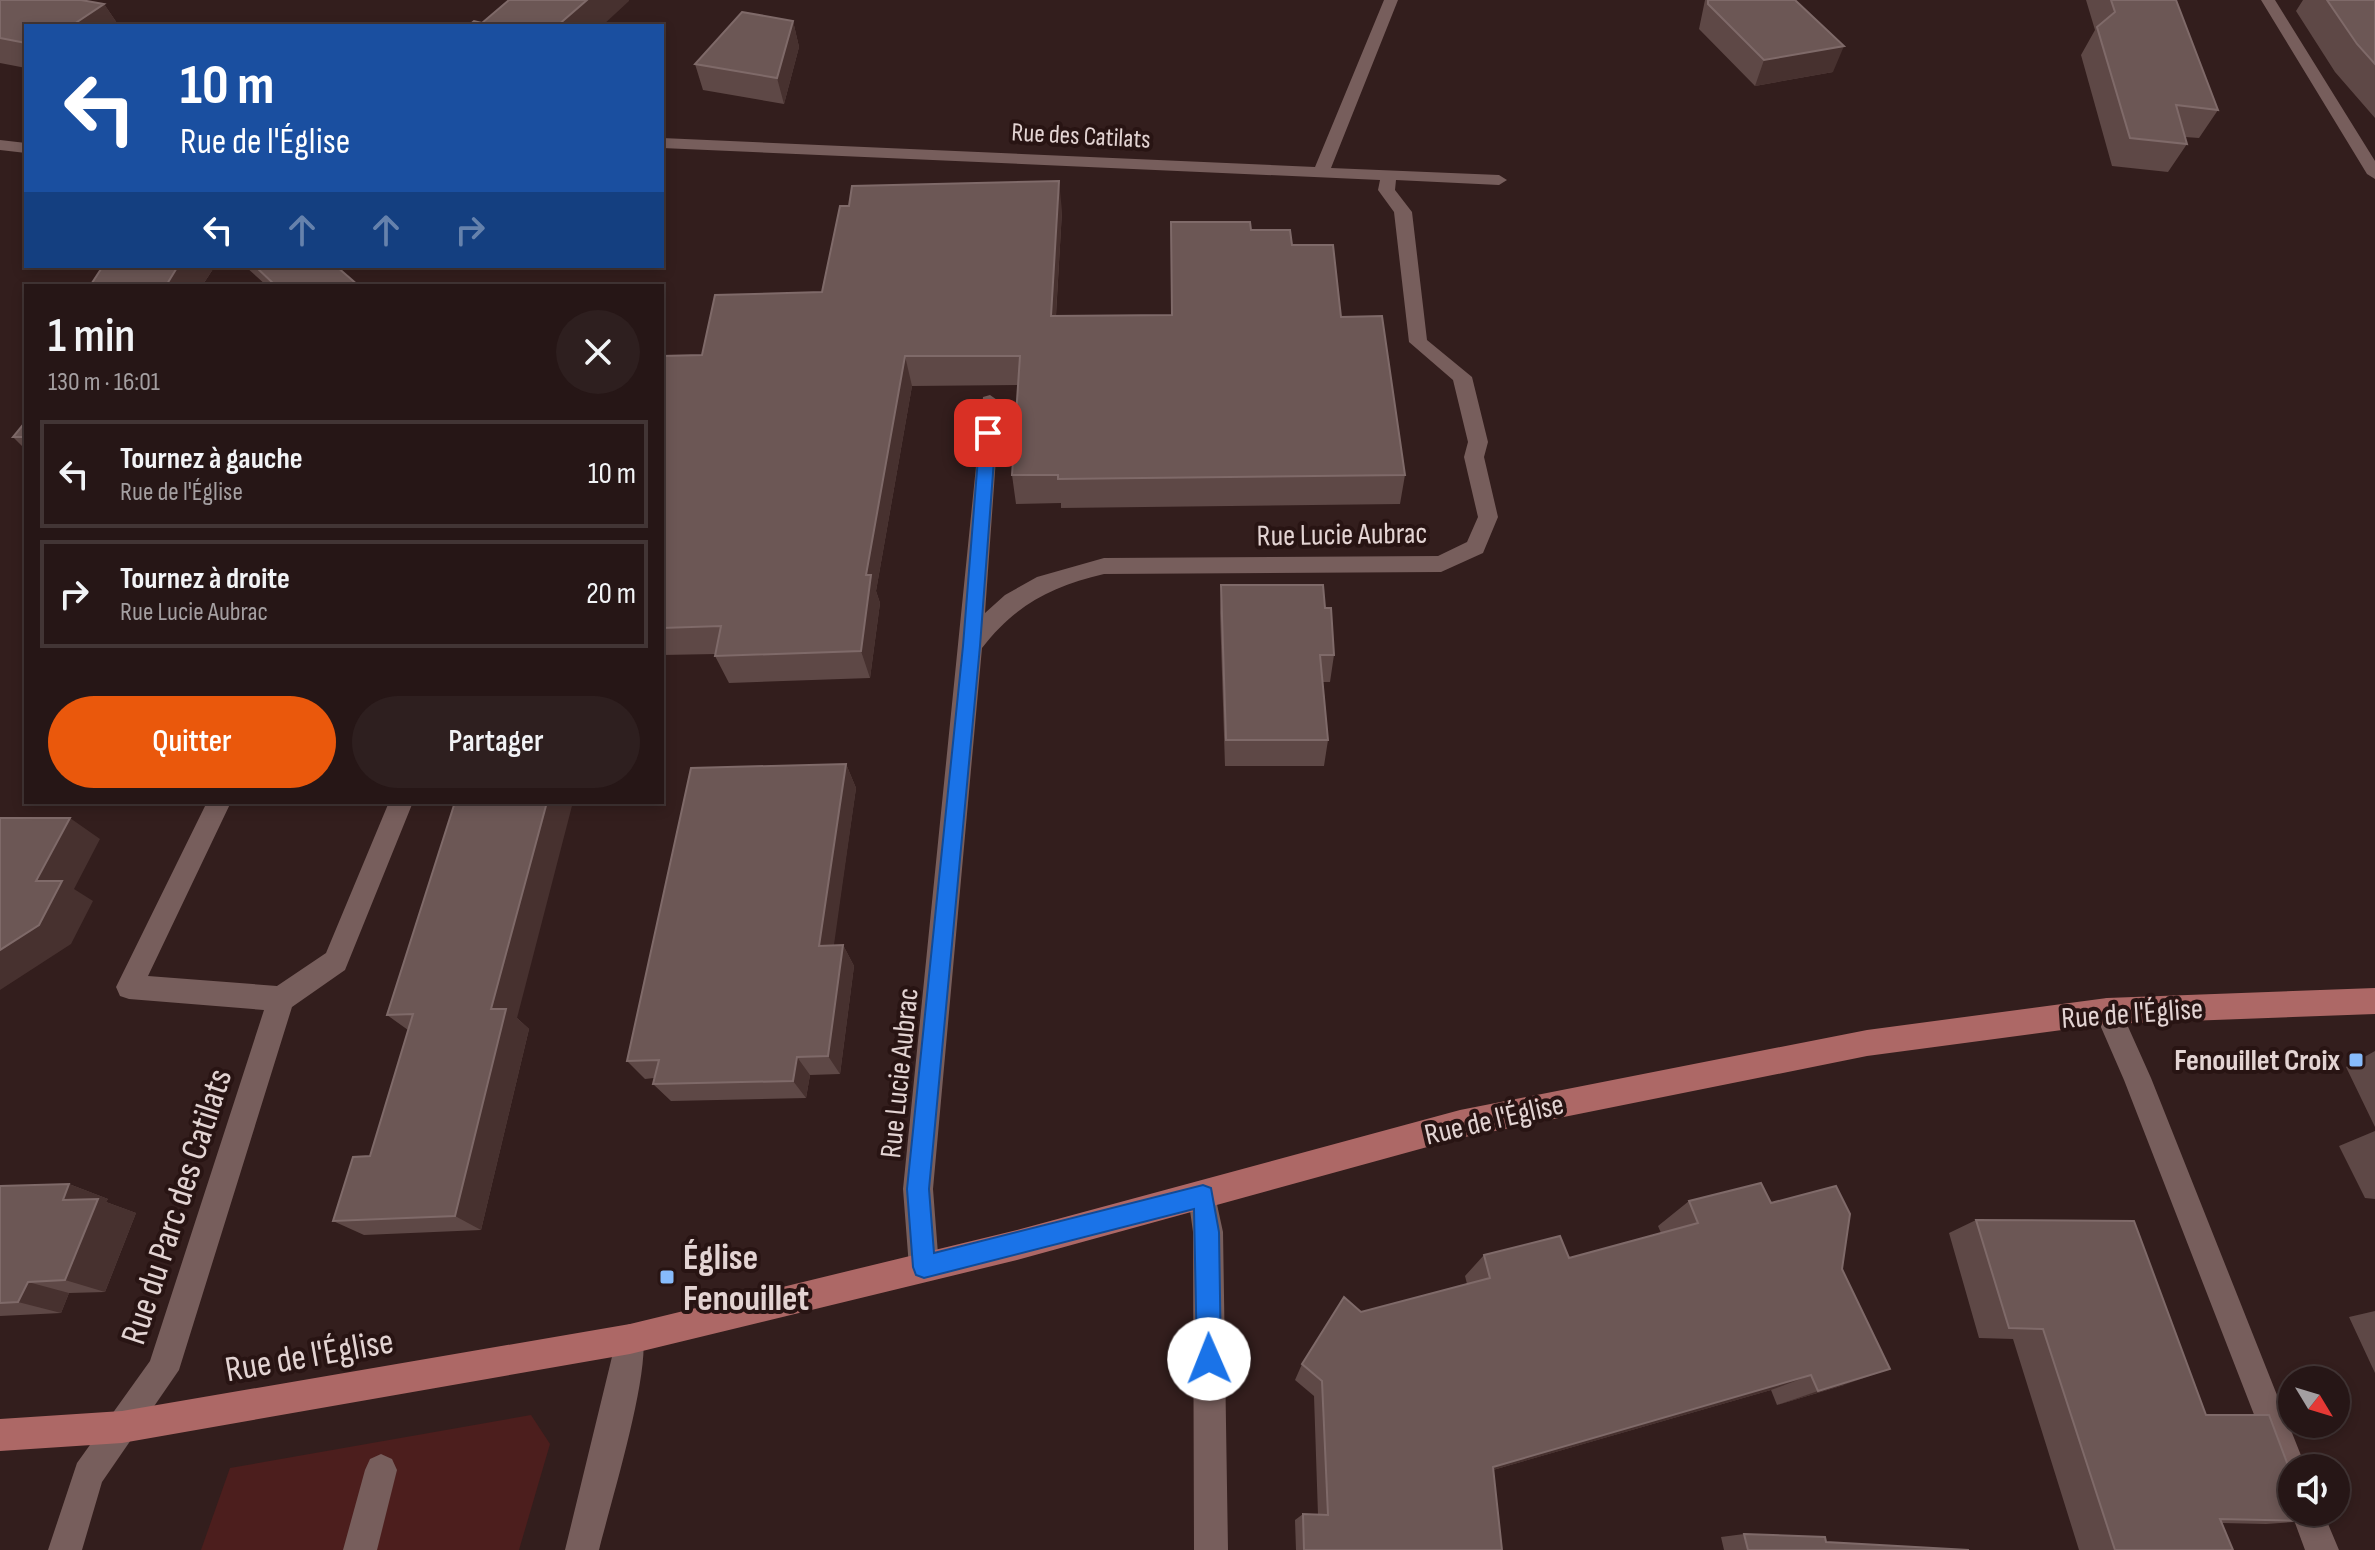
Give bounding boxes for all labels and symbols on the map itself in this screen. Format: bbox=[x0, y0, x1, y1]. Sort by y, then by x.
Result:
street label: Rue des Catilats bbox=[1011, 117, 1151, 156]
pin bbox=[954, 399, 1022, 467]
street label: Rue Lucie Aubrac bbox=[1256, 516, 1428, 554]
street label: Rue Lucie Aubrac bbox=[873, 986, 927, 1160]
street label: Rue de l'Église bbox=[2060, 991, 2204, 1037]
place label: Fenouillet Croix bbox=[2174, 1043, 2340, 1079]
marker: Fenouillet Croix bbox=[2347, 1051, 2365, 1069]
street label: Rue du Parc des Catilats bbox=[113, 1064, 242, 1350]
street label: Rue de l'Église bbox=[1421, 1086, 1567, 1153]
place label: Église Fenouillet bbox=[683, 1237, 809, 1321]
marker: Église Fenouillet bbox=[658, 1268, 676, 1286]
position arrow bbox=[1167, 1317, 1251, 1401]
street label: Rue de l'Église bbox=[222, 1321, 397, 1392]
north arrow bbox=[2278, 1366, 2350, 1438]

